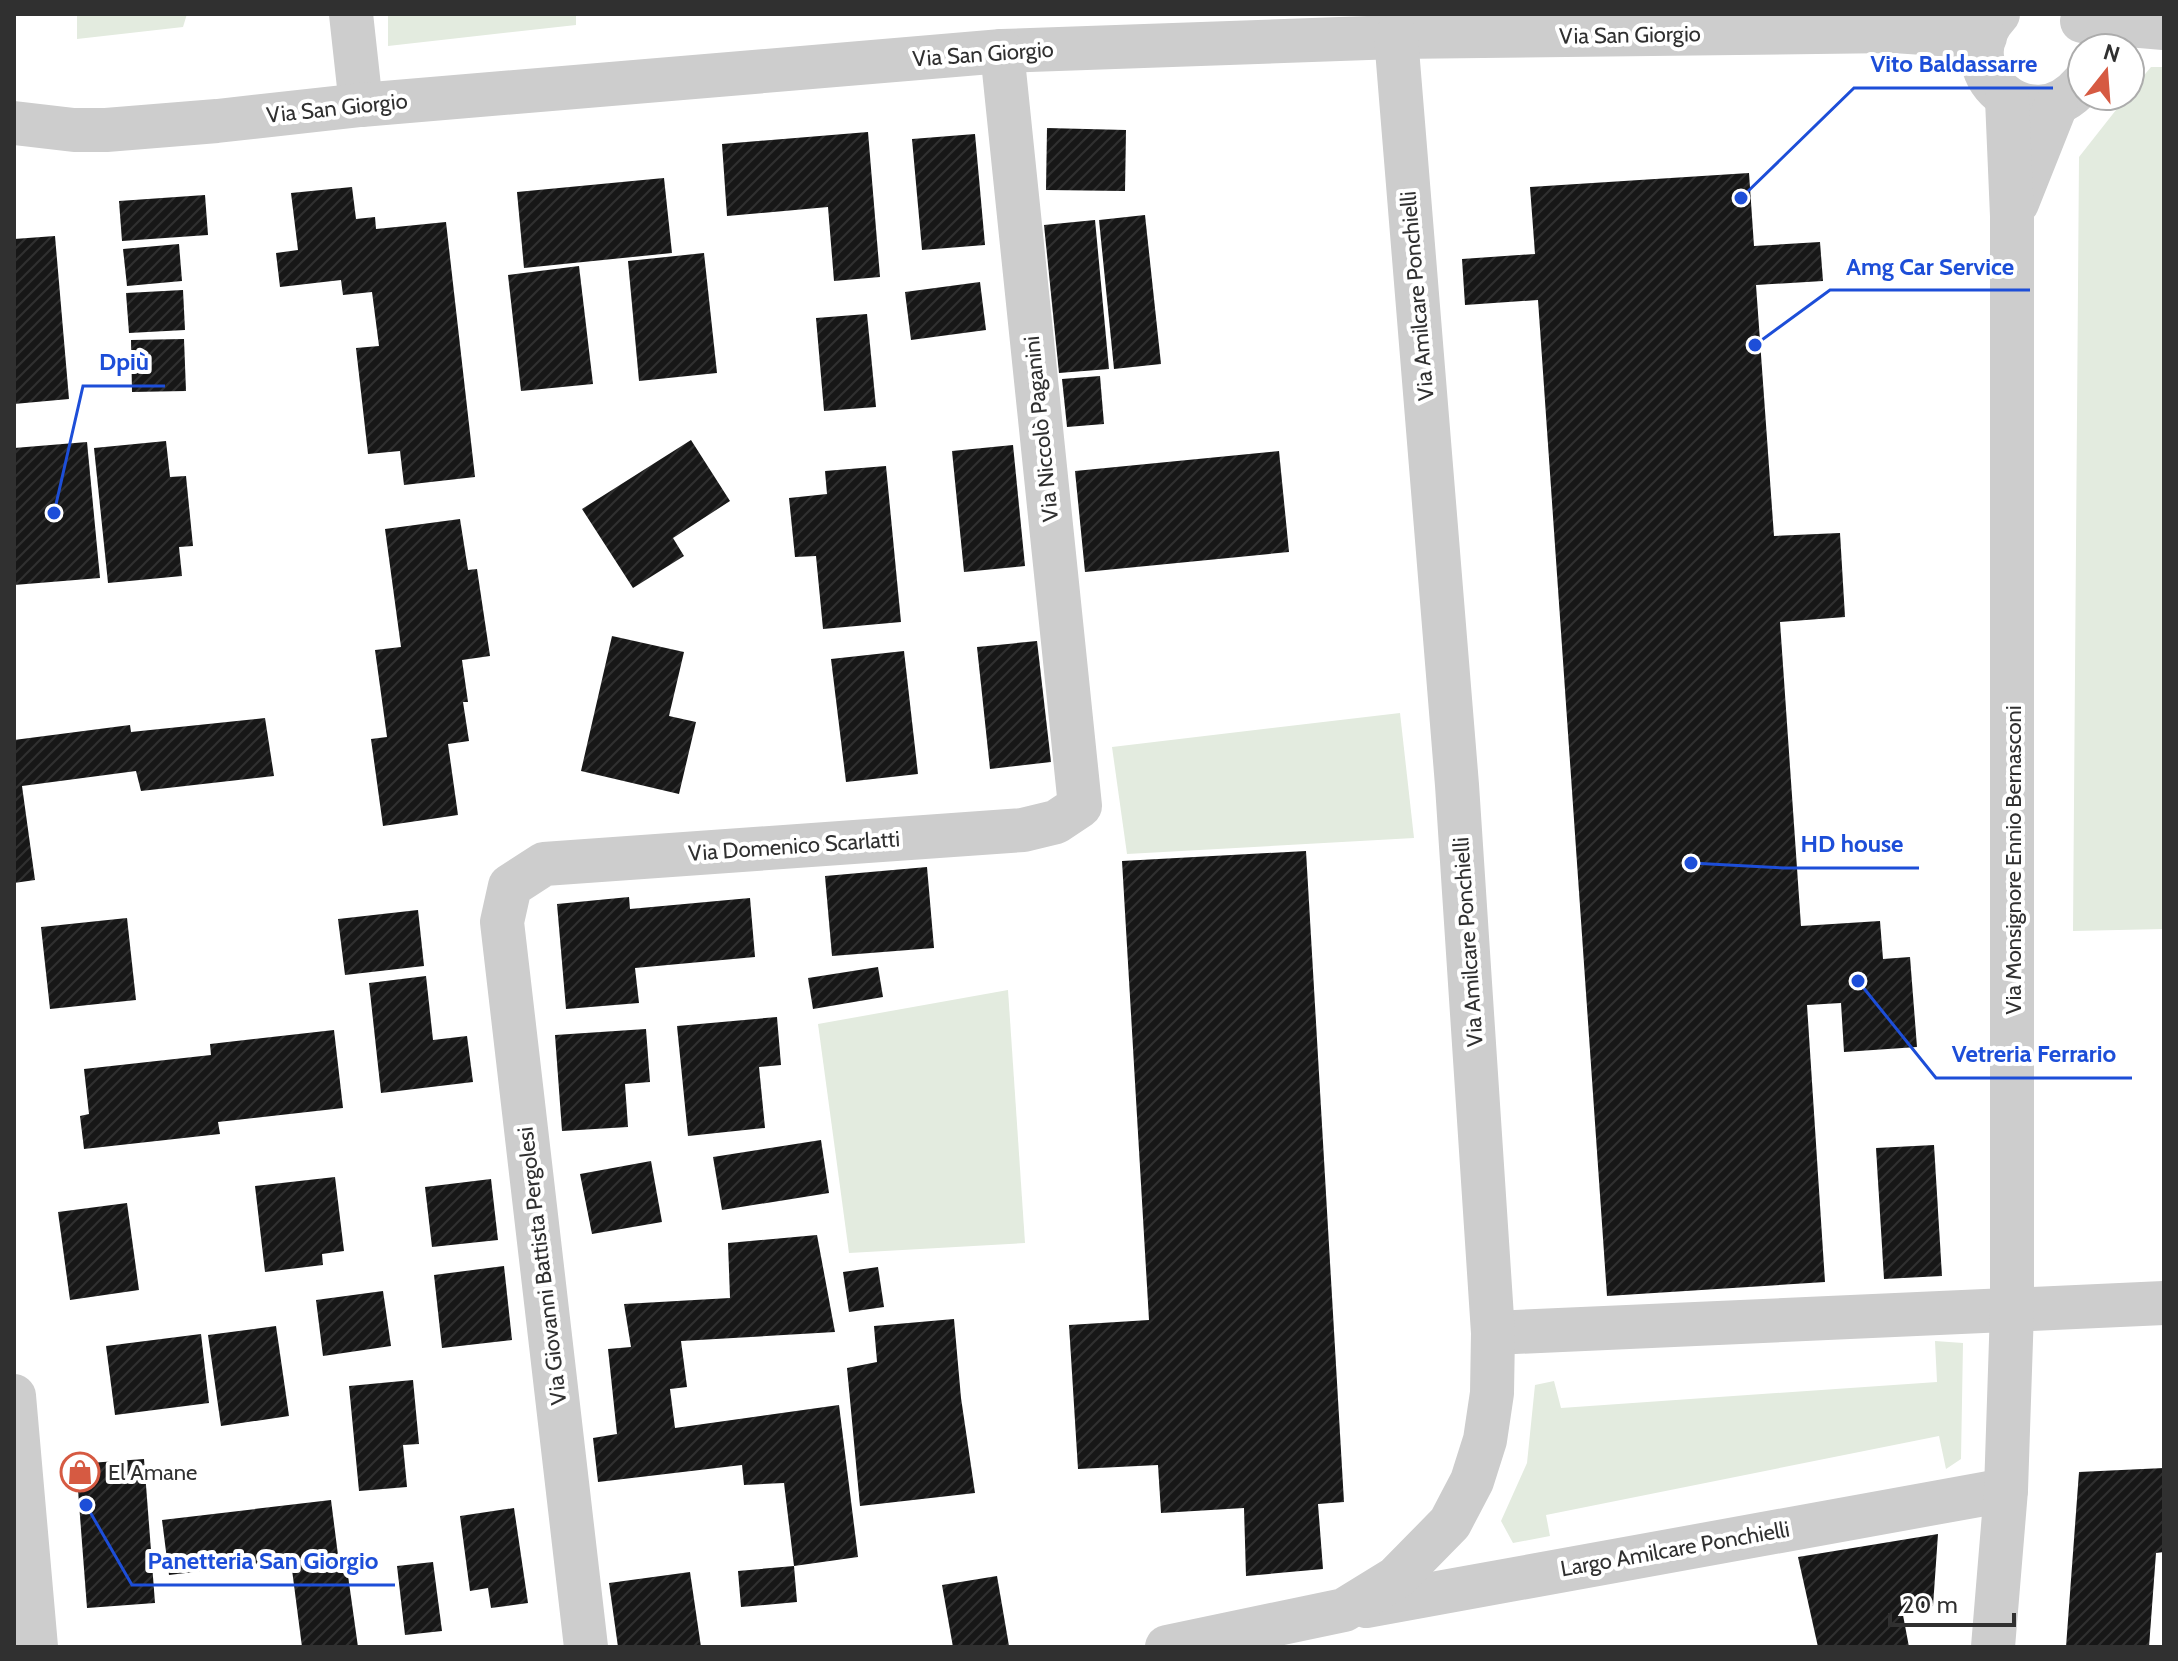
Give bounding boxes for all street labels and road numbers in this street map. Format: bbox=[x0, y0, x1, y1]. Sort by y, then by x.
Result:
street label: Via San Giorgio bbox=[1559, 20, 1701, 50]
street label: Via San Giorgio bbox=[911, 36, 1055, 72]
street label: Via San Giorgio bbox=[265, 87, 409, 129]
street label: Via Amilcare Ponchielli bbox=[1394, 190, 1440, 402]
street label: Via Niccolò Paganini bbox=[1018, 335, 1064, 523]
street label: Via Monsignore Ennio Bernasconi bbox=[2000, 705, 2027, 1015]
street label: Via Domenico Scarlatti bbox=[687, 825, 901, 867]
street label: Via Amilcare Ponchielli bbox=[1447, 836, 1489, 1048]
street label: Via Giovanni Battista Pergolesi bbox=[512, 1125, 572, 1407]
street label: Largo Amilcare Ponchielli bbox=[1558, 1516, 1792, 1582]

